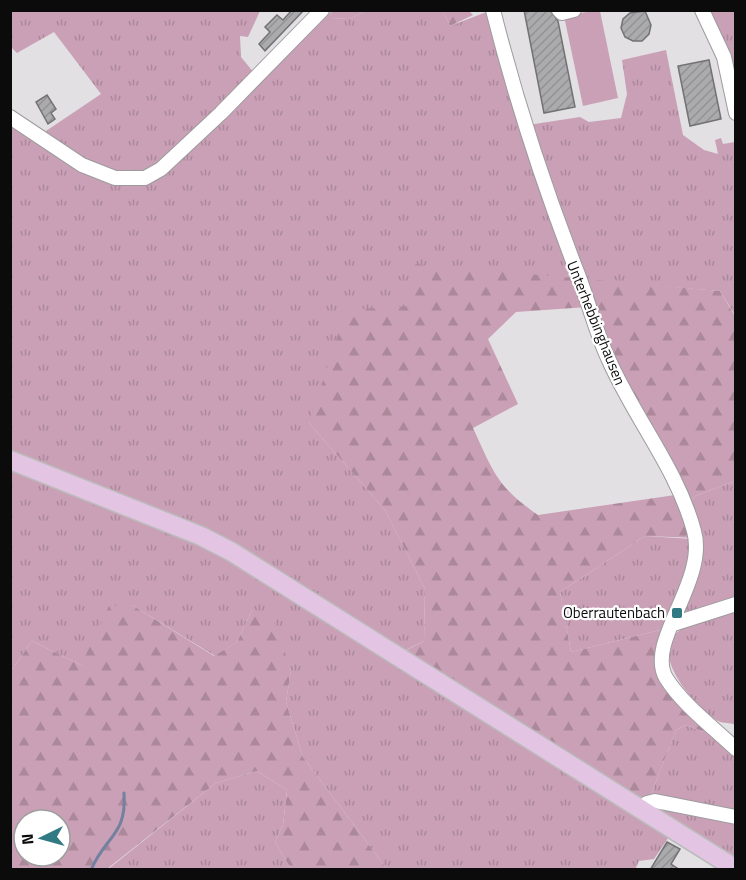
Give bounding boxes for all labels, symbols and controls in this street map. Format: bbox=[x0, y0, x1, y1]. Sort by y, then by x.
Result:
street label: Unterhebbinghausen bbox=[561, 257, 632, 388]
place label: Oberrautenbach bbox=[563, 601, 665, 624]
marker: Oberrautenbach bbox=[670, 606, 684, 620]
north arrow bbox=[12, 808, 72, 868]
text: N bbox=[15, 833, 39, 846]

